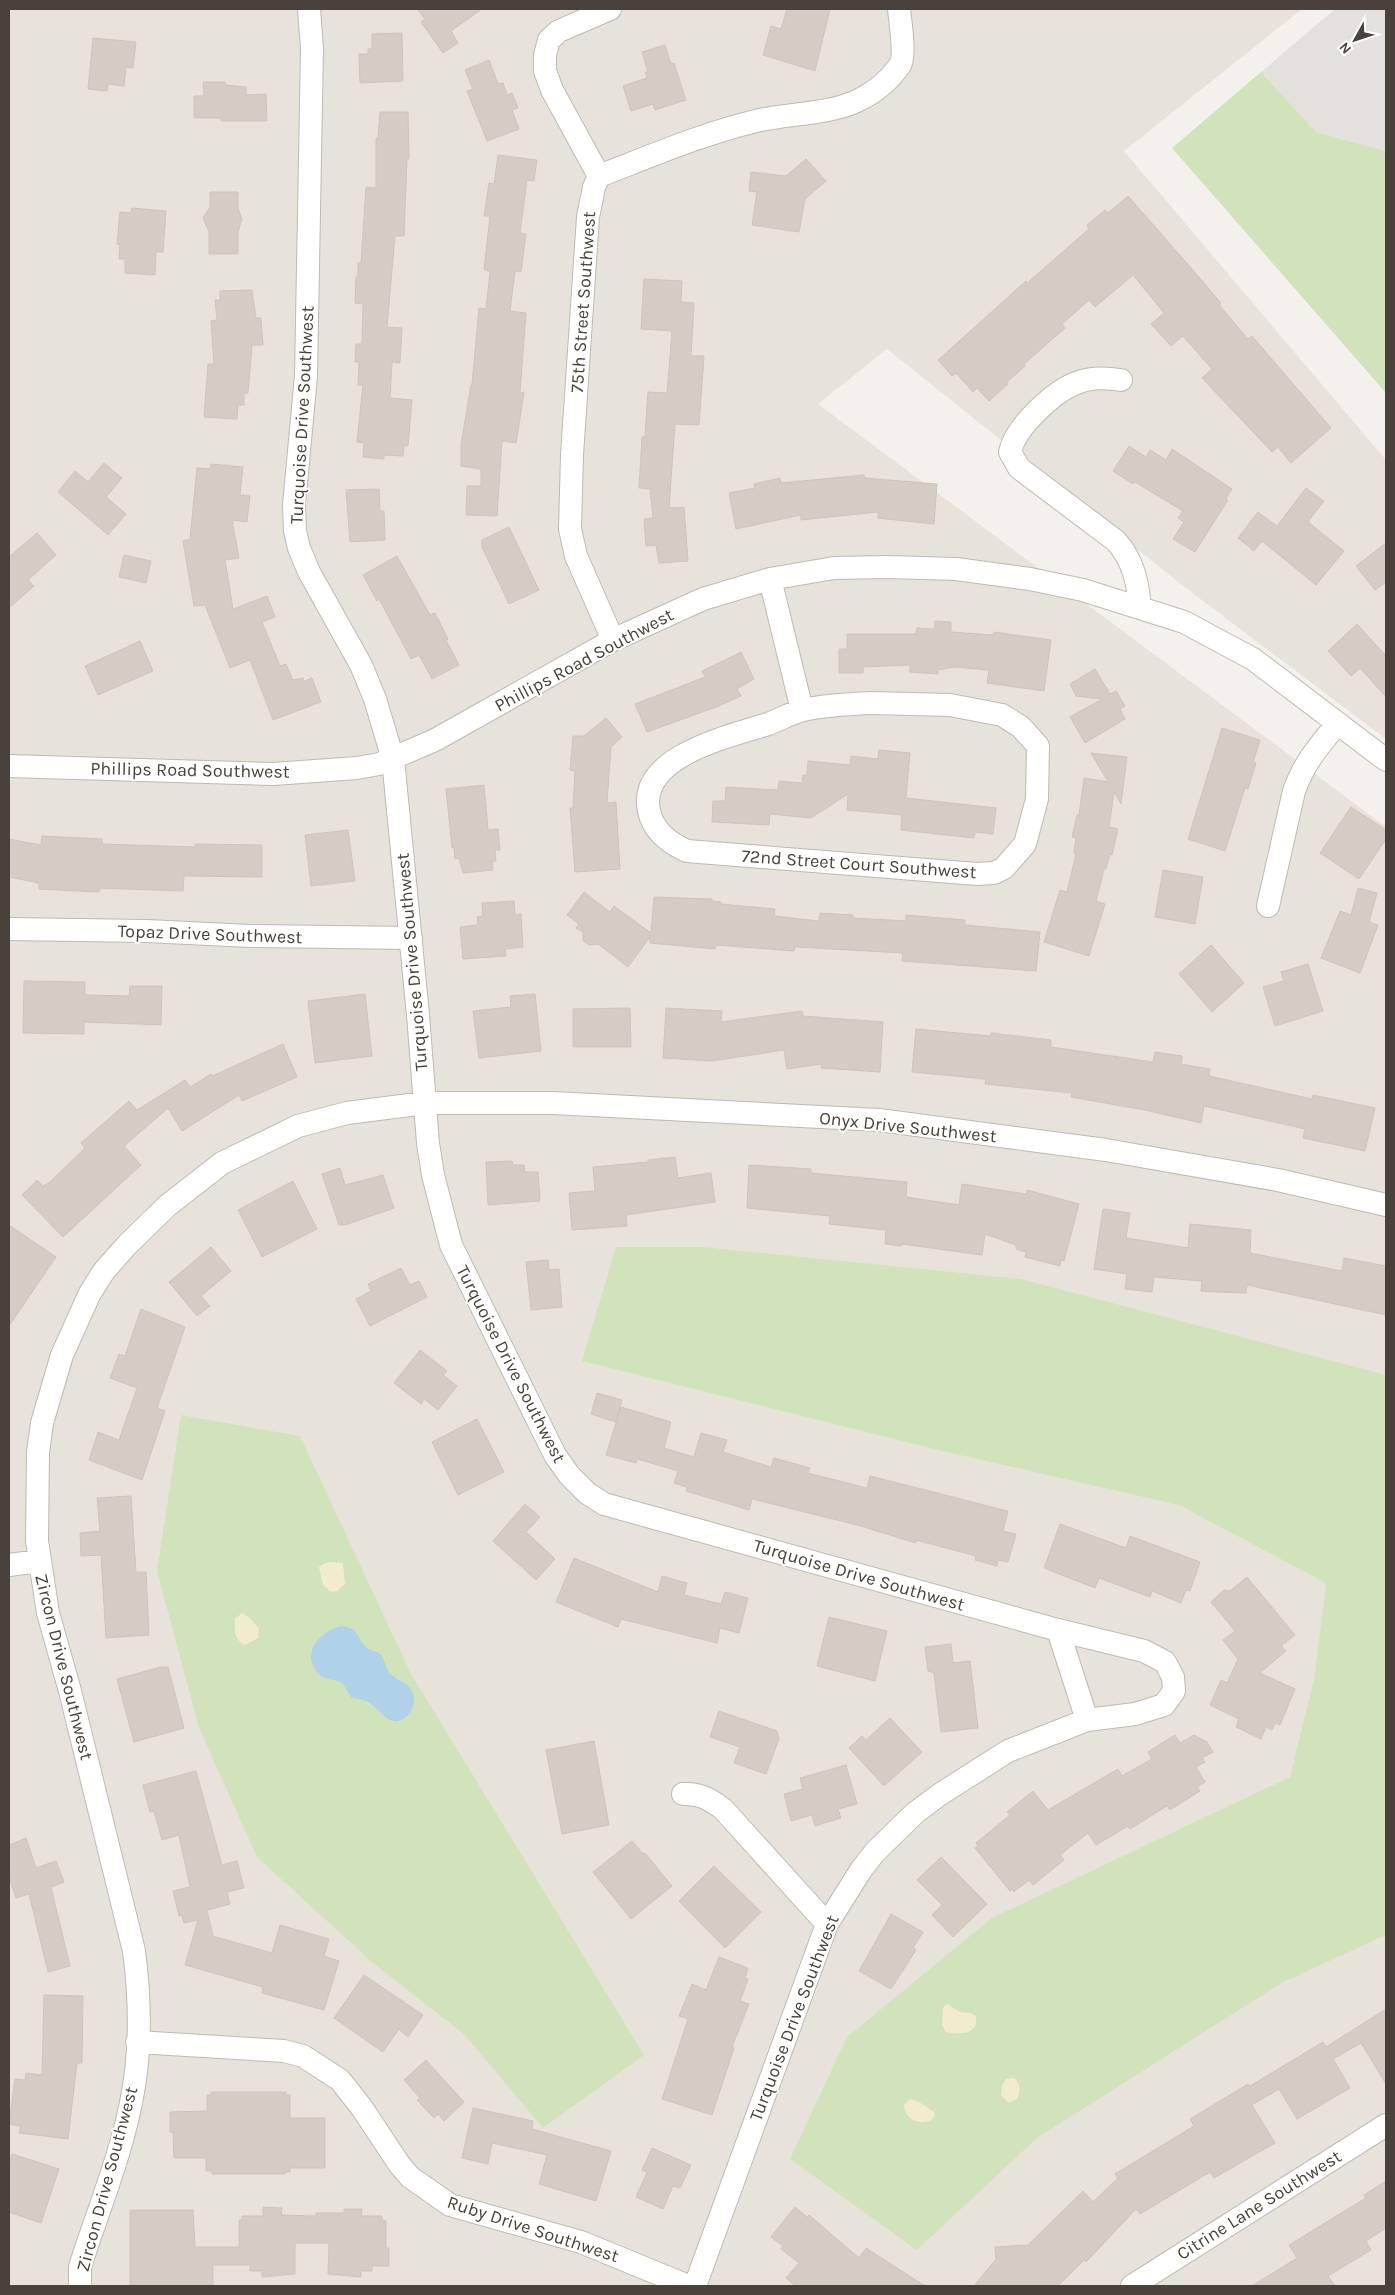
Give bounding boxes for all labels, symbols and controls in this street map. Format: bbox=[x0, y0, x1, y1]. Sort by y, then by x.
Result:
north arrow bbox=[1330, 15, 1380, 65]
text: N bbox=[1336, 39, 1355, 57]
street label: 75th Street Southwest bbox=[566, 210, 600, 394]
street label: Turquoise Drive Southwest bbox=[285, 305, 319, 525]
street label: Phillips Road Southwest bbox=[491, 603, 677, 717]
street label: Phillips Road Southwest bbox=[90, 757, 290, 783]
street label: 72nd Street Court Southwest bbox=[741, 845, 977, 883]
street label: Turquoise Drive Southwest bbox=[391, 852, 432, 1072]
street label: Topaz Drive Southwest bbox=[117, 920, 303, 948]
street label: Onyx Drive Southwest bbox=[818, 1107, 998, 1147]
street label: Turquoise Drive Southwest bbox=[452, 1262, 571, 1467]
street label: Turquoise Drive Southwest bbox=[751, 1534, 967, 1616]
street label: Zircon Drive Southwest bbox=[30, 1572, 98, 1762]
street label: Turquoise Drive Southwest bbox=[745, 1912, 844, 2124]
street label: Zircon Drive Southwest bbox=[72, 2084, 142, 2274]
street label: Citrine Lane Southwest bbox=[1173, 2145, 1346, 2265]
street label: Ruby Drive Southwest bbox=[444, 2191, 622, 2267]

